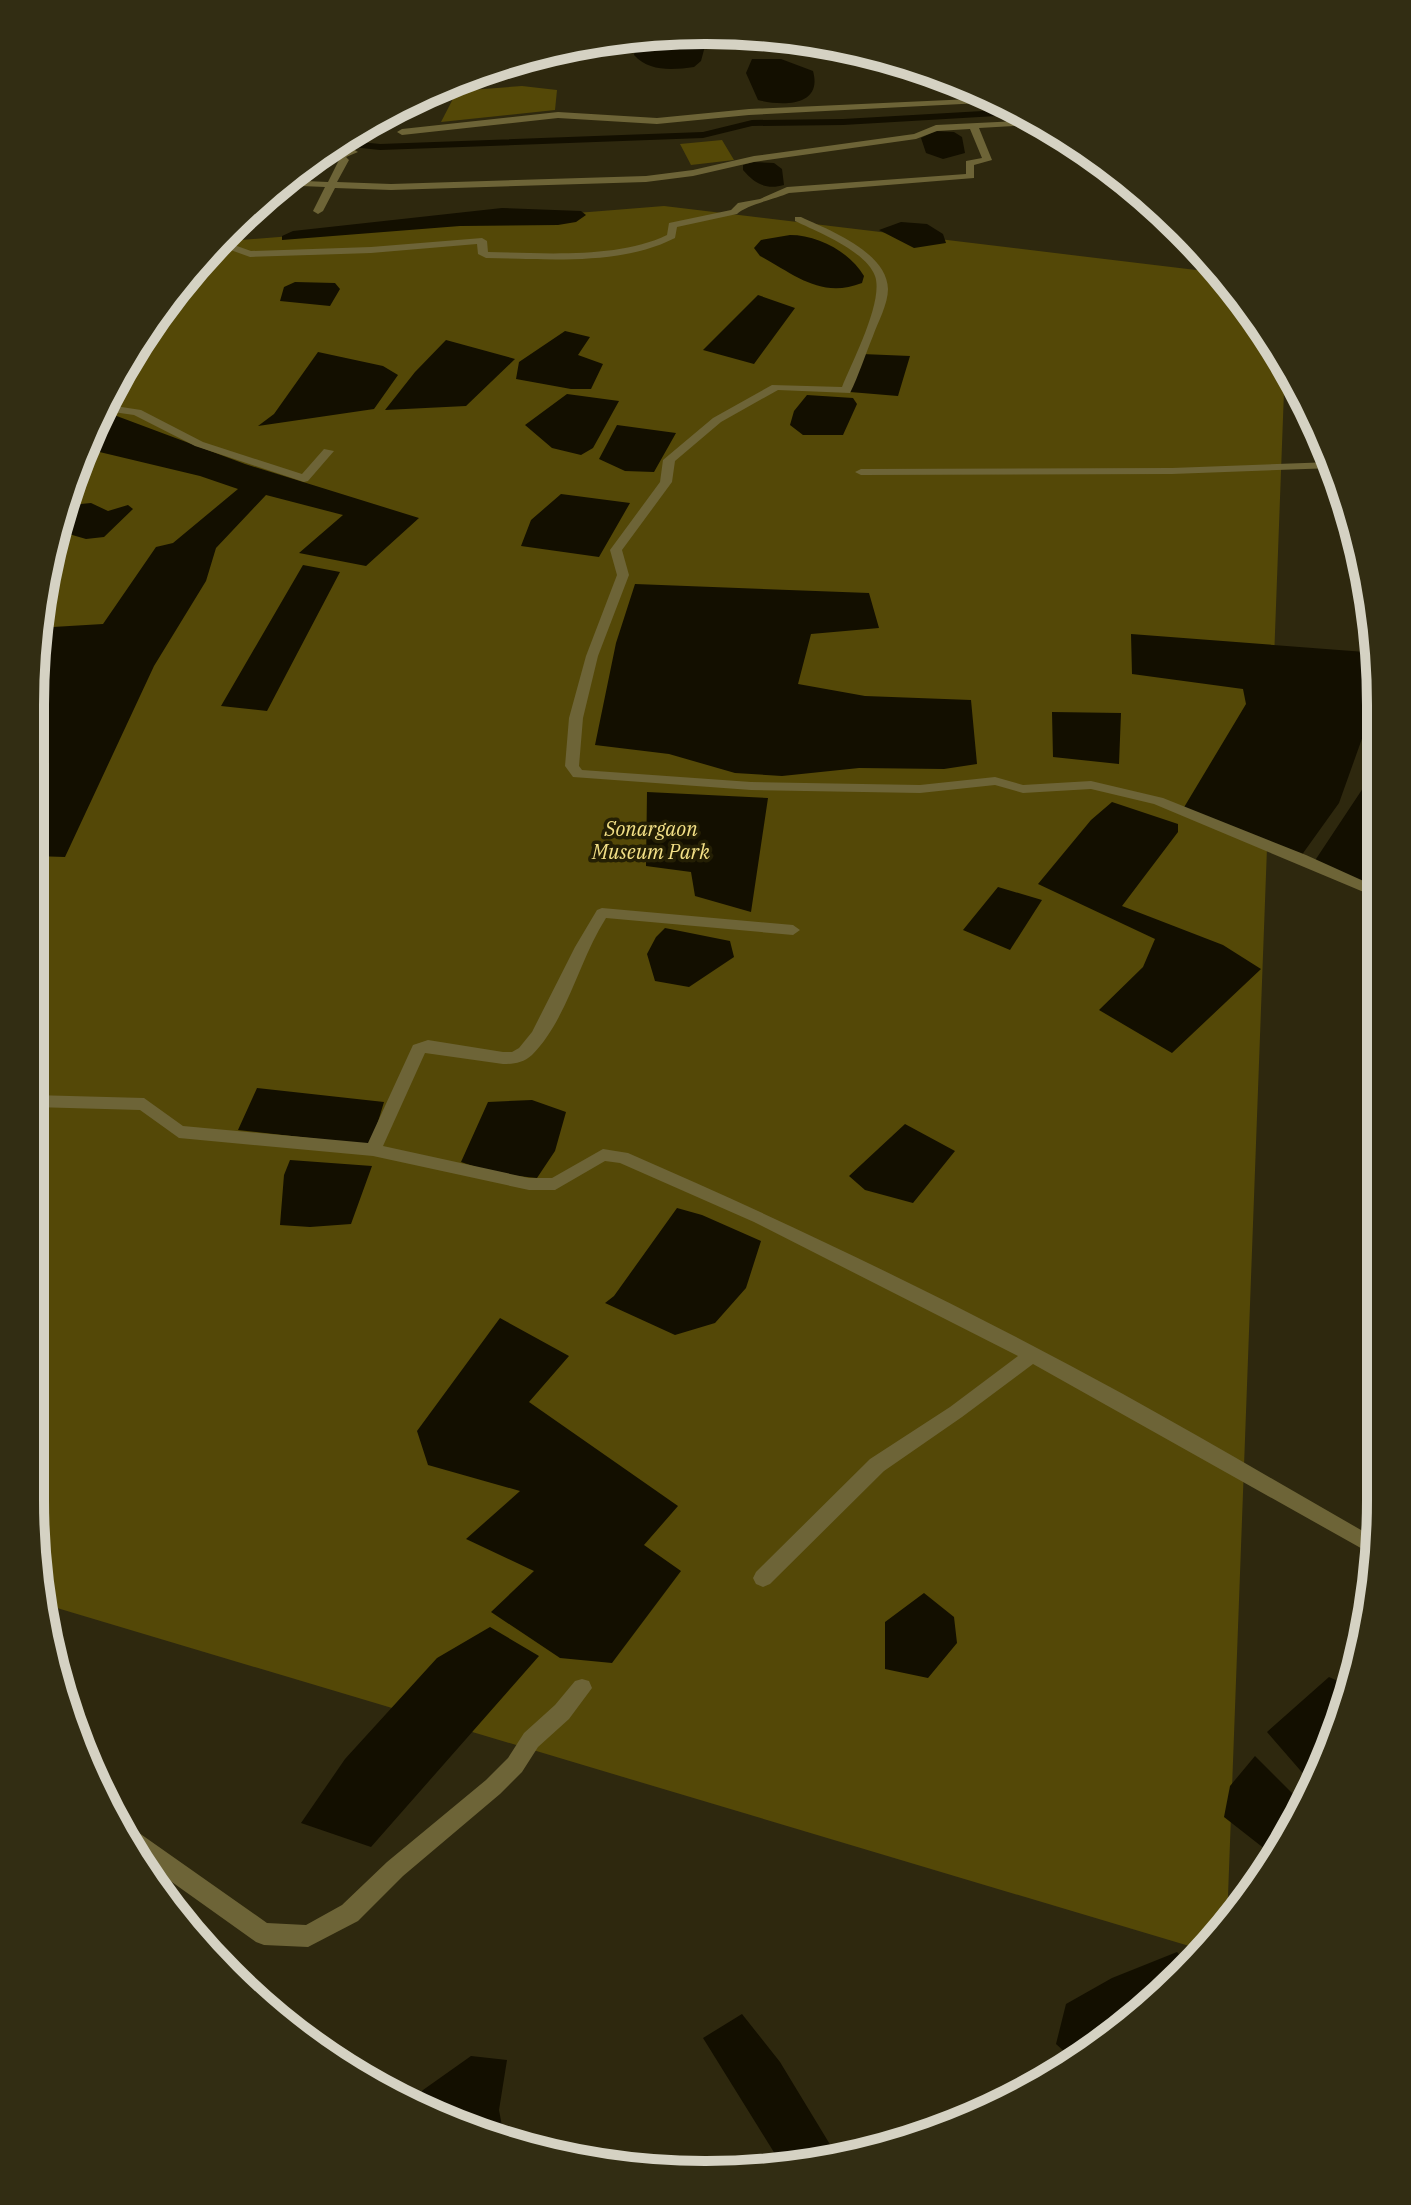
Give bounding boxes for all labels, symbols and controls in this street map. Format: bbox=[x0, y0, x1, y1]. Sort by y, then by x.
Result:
park label: Sonargaon Museum Park bbox=[591, 815, 710, 865]

